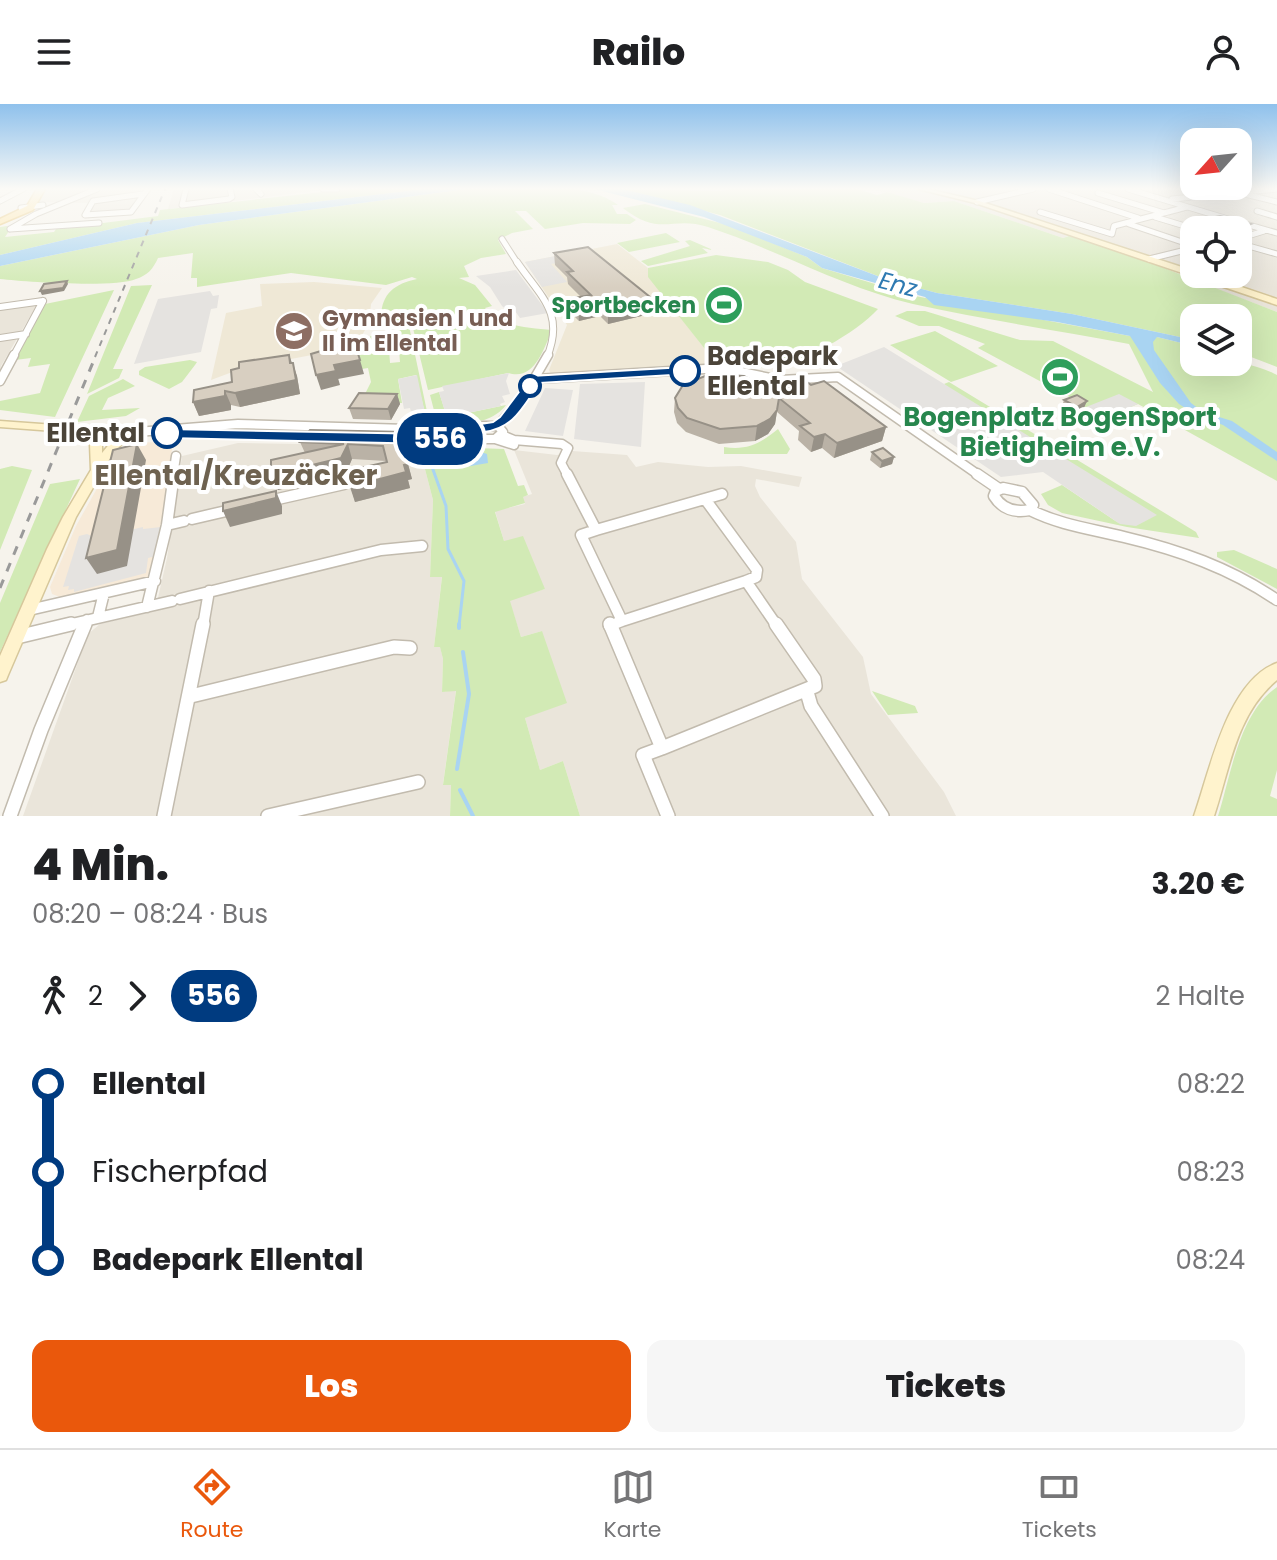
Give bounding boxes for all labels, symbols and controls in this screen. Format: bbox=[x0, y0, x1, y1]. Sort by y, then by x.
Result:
text: Railo bbox=[592, 27, 685, 78]
icon: menu bbox=[32, 30, 76, 74]
icon: person bbox=[1201, 30, 1245, 74]
north arrow bbox=[1180, 128, 1252, 200]
map controls bbox=[1180, 128, 1252, 376]
button: locate bbox=[1180, 216, 1252, 288]
water label: Enz bbox=[875, 263, 921, 305]
sports icon: Sportbecken bbox=[703, 284, 745, 326]
place label: Sportbecken bbox=[551, 290, 696, 321]
place label: Gymnasien I und II im Ellental bbox=[322, 303, 513, 359]
button: layers bbox=[1180, 304, 1252, 376]
school or university icon: Gymnasien I und II im Ellental bbox=[273, 310, 315, 352]
place label: Badepark Ellental bbox=[707, 338, 838, 404]
marker: Badepark Ellental bbox=[670, 356, 700, 386]
sports icon: Bogenplatz BogenSport Bietigheim e.V. bbox=[1039, 356, 1081, 398]
unlabelled marker bbox=[519, 375, 541, 397]
place label: Bogenplatz BogenSport Bietigheim e.V. bbox=[903, 399, 1217, 465]
line badge: 556 bbox=[394, 413, 486, 465]
place label: Ellental bbox=[46, 415, 145, 451]
marker: Ellental bbox=[152, 418, 182, 448]
text: 556 bbox=[413, 419, 467, 458]
district label: Ellental/Kreuzäcker bbox=[94, 456, 378, 495]
text: 4 Min. bbox=[32, 834, 169, 895]
text: 3.20 € bbox=[1151, 862, 1245, 905]
text: 08:20 – 08:24 · Bus bbox=[32, 896, 268, 932]
icon: walk bbox=[32, 974, 76, 1018]
icon: forward bbox=[115, 974, 159, 1018]
text: 556 bbox=[187, 976, 241, 1015]
text: 2 bbox=[88, 978, 103, 1014]
text: 2 Halte bbox=[1156, 978, 1245, 1014]
text: Ellental bbox=[92, 1062, 206, 1105]
text: 08:22 bbox=[1177, 1066, 1245, 1102]
text: Fischerpfad bbox=[92, 1150, 268, 1193]
text: 08:23 bbox=[1176, 1154, 1245, 1190]
text: Badepark Ellental bbox=[92, 1238, 364, 1281]
text: 08:24 bbox=[1175, 1242, 1245, 1278]
button: Los bbox=[32, 1340, 631, 1432]
button: Tickets bbox=[647, 1340, 1245, 1432]
tab: Route bbox=[180, 1465, 243, 1546]
tab: Karte bbox=[604, 1465, 661, 1546]
tab: Tickets bbox=[1022, 1465, 1097, 1546]

